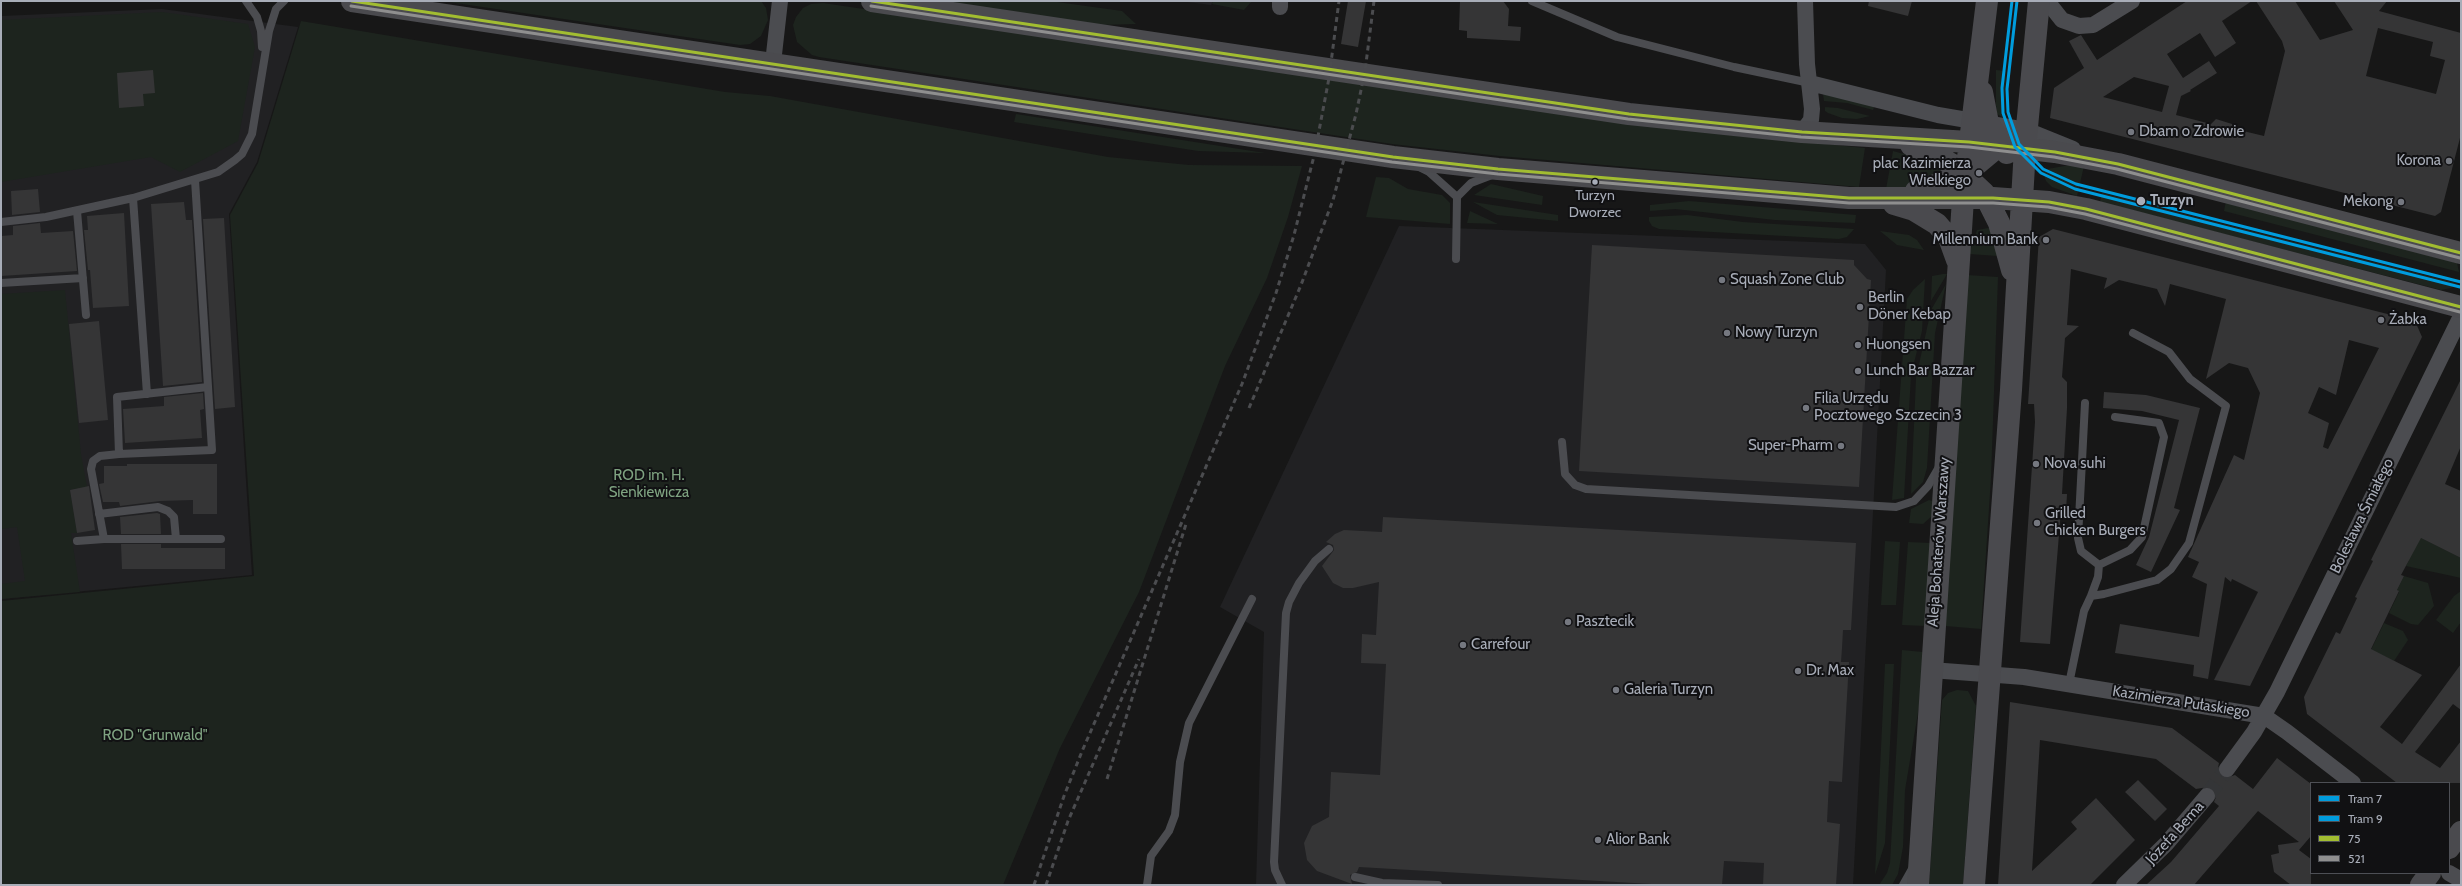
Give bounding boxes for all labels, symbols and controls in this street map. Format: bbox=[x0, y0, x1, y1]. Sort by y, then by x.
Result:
place label: Dbam o Zdrowie bbox=[2139, 123, 2244, 141]
marker: Dbam o Zdrowie bbox=[2126, 127, 2136, 137]
place label: Korona bbox=[2396, 152, 2441, 170]
place label: plac Kazimierza Wielkiego bbox=[1873, 155, 1971, 190]
marker: Korona bbox=[2444, 156, 2454, 166]
marker: plac Kazimierza Wielkiego bbox=[1974, 168, 1984, 178]
marker: Turzyn Dworzec bbox=[1590, 177, 1600, 187]
place label: Turzyn Dworzec bbox=[1569, 188, 1621, 220]
place label: Turzyn bbox=[2150, 192, 2194, 210]
place label: Mekong bbox=[2343, 193, 2393, 211]
marker: Turzyn bbox=[2135, 195, 2147, 207]
marker: Mekong bbox=[2396, 197, 2406, 207]
place label: Millennium Bank bbox=[1933, 231, 2038, 249]
marker: Millennium Bank bbox=[2041, 235, 2051, 245]
place label: Squash Zone Club bbox=[1730, 271, 1844, 289]
marker: Squash Zone Club bbox=[1717, 275, 1727, 285]
place label: Berlin Döner Kebap bbox=[1868, 289, 1951, 324]
marker: Berlin Döner Kebap bbox=[1855, 302, 1865, 312]
place label: Żabka bbox=[2389, 311, 2427, 329]
marker: Żabka bbox=[2376, 315, 2386, 325]
place label: Nowy Turzyn bbox=[1735, 324, 1818, 342]
marker: Nowy Turzyn bbox=[1722, 328, 1732, 338]
place label: Huongsen bbox=[1866, 336, 1931, 354]
marker: Huongsen bbox=[1853, 340, 1863, 350]
place label: Lunch Bar Bazzar bbox=[1866, 362, 1974, 380]
marker: Lunch Bar Bazzar bbox=[1853, 366, 1863, 376]
place label: Filia Urzędu Pocztowego Szczecin 3 bbox=[1814, 390, 1962, 425]
marker: Filia Urzędu Pocztowego Szczecin 3 bbox=[1801, 403, 1811, 413]
place label: Super-Pharm bbox=[1748, 437, 1833, 455]
marker: Super-Pharm bbox=[1836, 441, 1846, 451]
place label: Nova suhi bbox=[2044, 455, 2106, 473]
street label: Aleja Bohaterów Warszawy bbox=[1924, 456, 1954, 628]
street label: Bolesława Śmiałego bbox=[2326, 456, 2398, 576]
marker: Nova suhi bbox=[2031, 459, 2041, 469]
park label: ROD im. H. Sienkiewicza bbox=[609, 467, 689, 502]
place label: Grilled Chicken Burgers bbox=[2045, 505, 2146, 540]
marker: Grilled Chicken Burgers bbox=[2032, 518, 2042, 528]
place label: Pasztecik bbox=[1576, 613, 1634, 631]
marker: Pasztecik bbox=[1563, 617, 1573, 627]
place label: Carrefour bbox=[1471, 636, 1530, 654]
marker: Carrefour bbox=[1458, 640, 1468, 650]
place label: Dr. Max bbox=[1806, 662, 1854, 680]
marker: Dr. Max bbox=[1793, 666, 1803, 676]
place label: Galeria Turzyn bbox=[1624, 681, 1713, 699]
street label: Kazimierza Pułaskiego bbox=[2111, 682, 2251, 722]
marker: Galeria Turzyn bbox=[1611, 685, 1621, 695]
park label: ROD "Grunwald" bbox=[102, 727, 208, 745]
legend bbox=[2310, 782, 2450, 874]
text: Tram 7 bbox=[2348, 791, 2382, 806]
street label: Józefa Bema bbox=[2142, 798, 2208, 868]
text: Tram 9 bbox=[2348, 811, 2383, 826]
place label: Alior Bank bbox=[1606, 831, 1669, 849]
text: 75 bbox=[2348, 831, 2361, 846]
marker: Alior Bank bbox=[1593, 835, 1603, 845]
text: 521 bbox=[2348, 851, 2365, 866]

